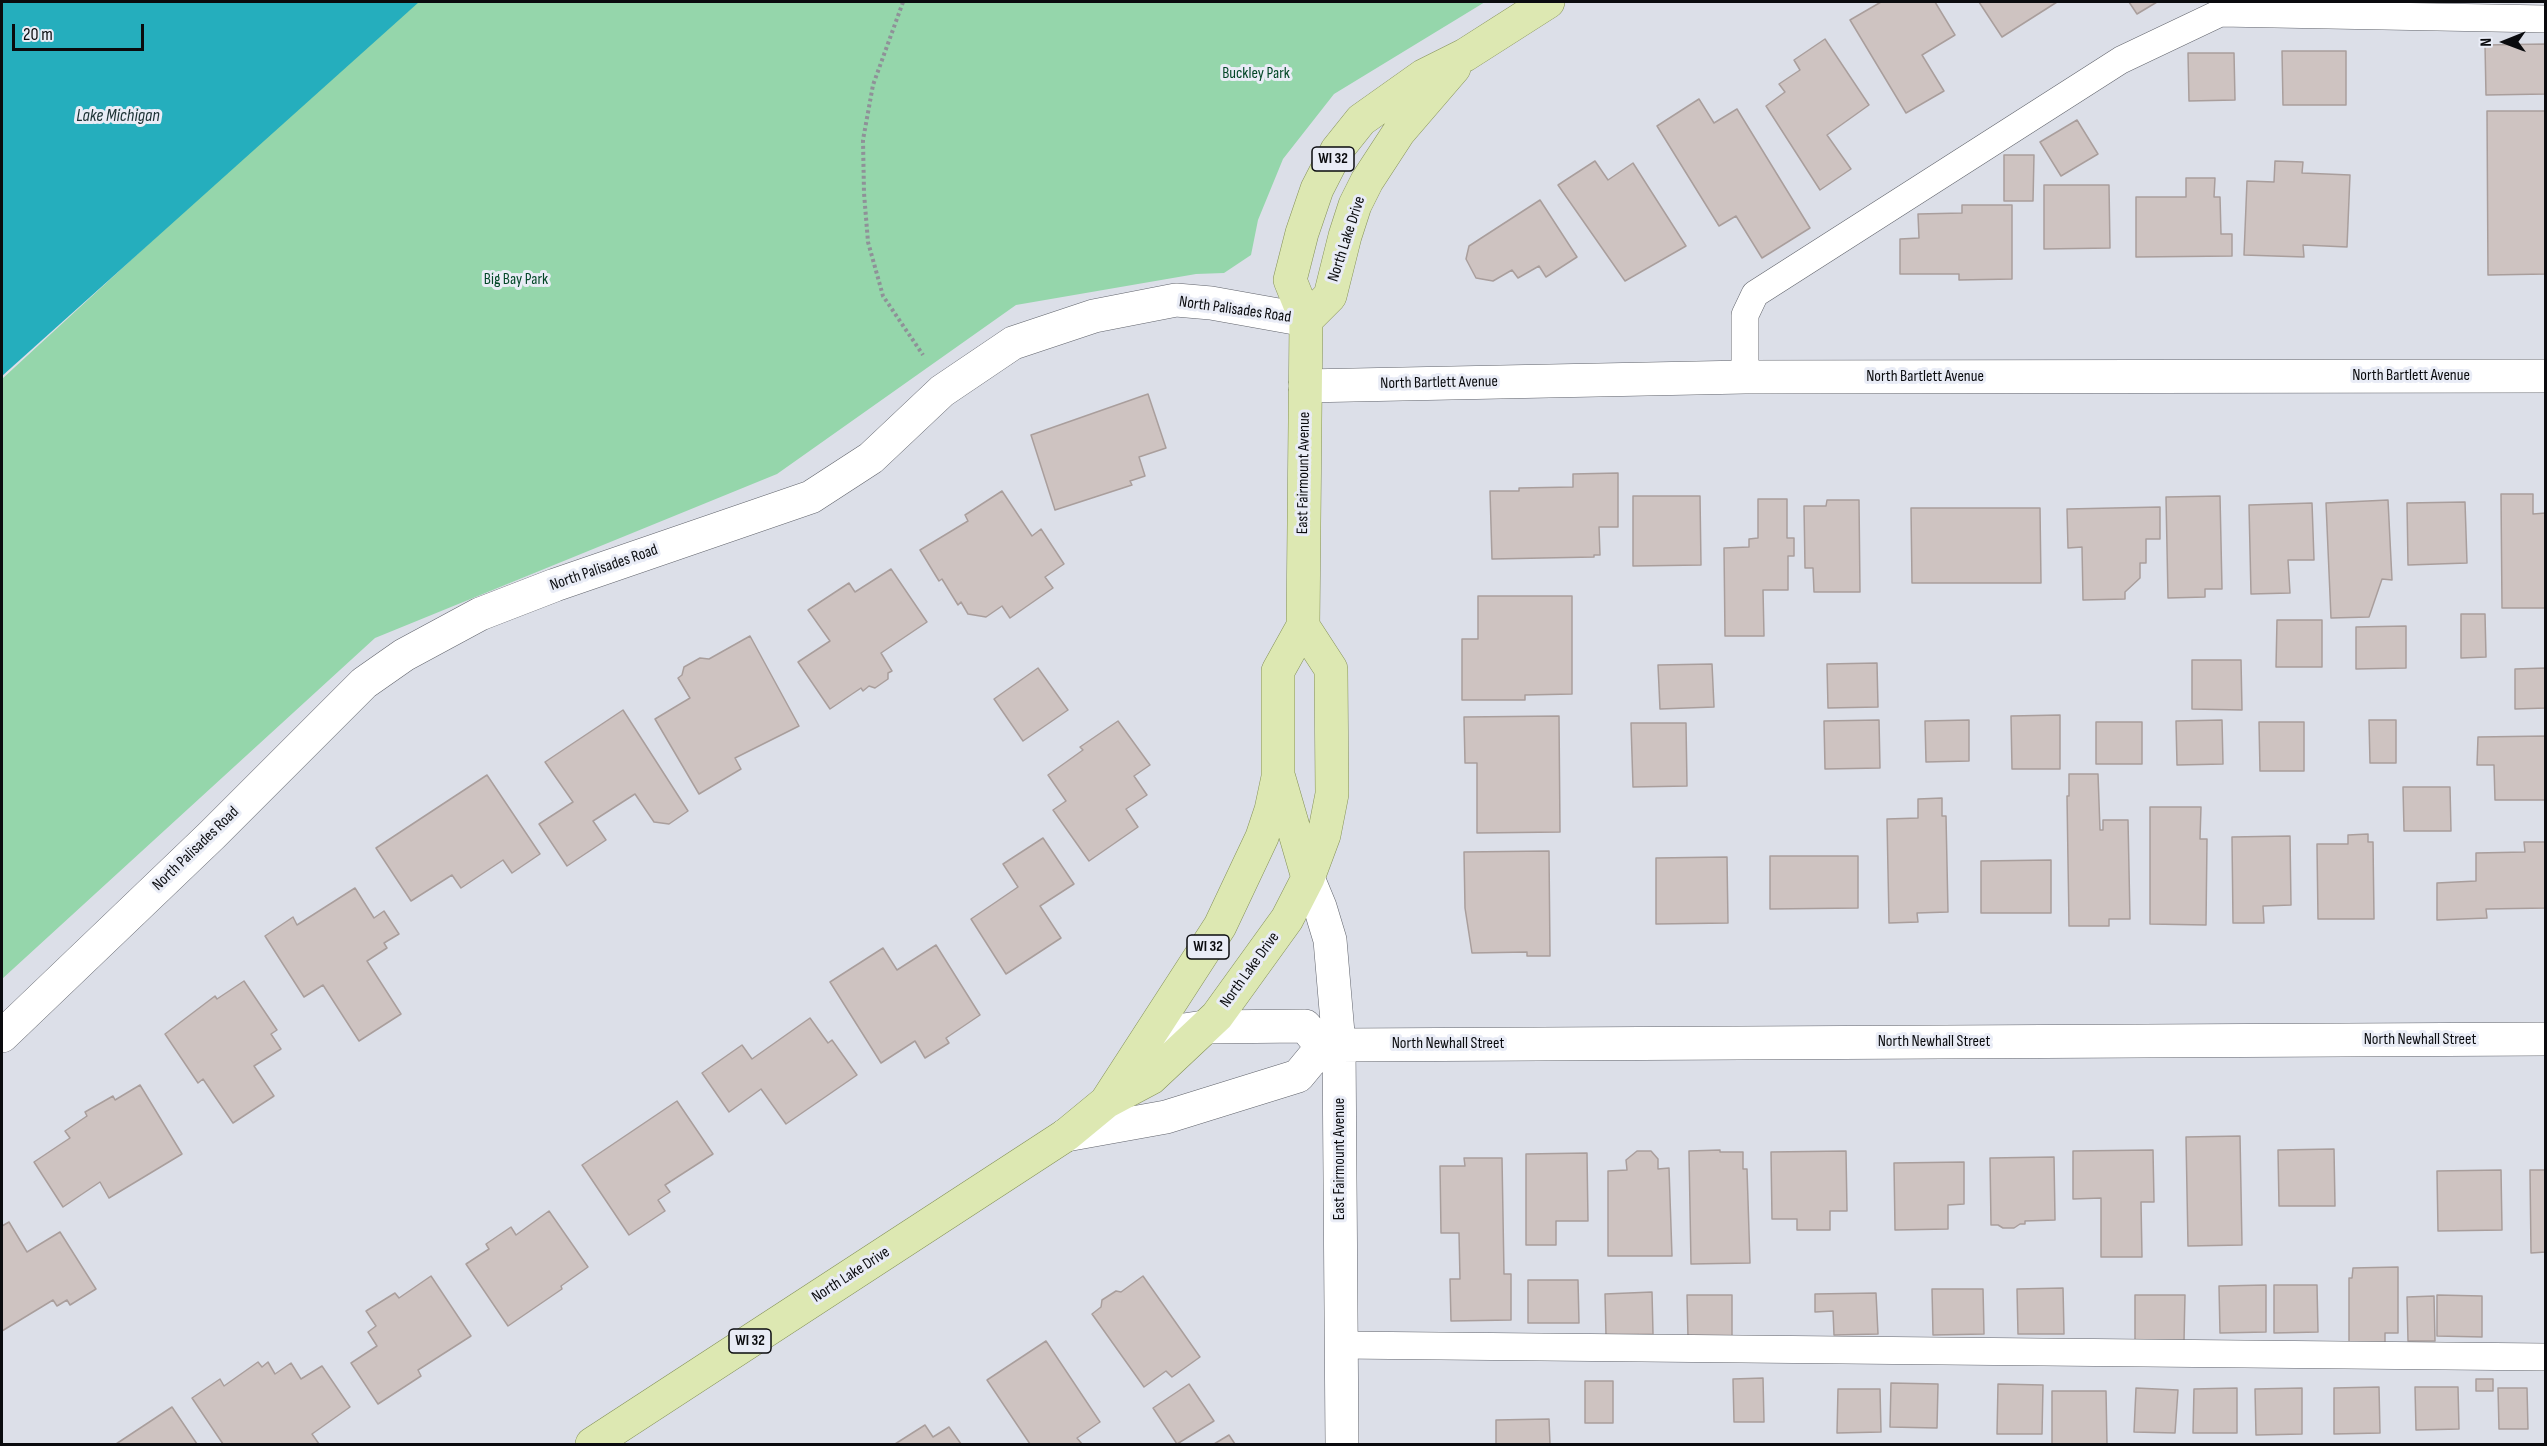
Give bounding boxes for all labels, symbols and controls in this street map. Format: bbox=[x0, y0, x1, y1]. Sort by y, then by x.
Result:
scale bar bbox=[15, 12, 147, 50]
north arrow bbox=[2475, 12, 2535, 72]
text: 20 m bbox=[23, 24, 53, 45]
text: N bbox=[2477, 38, 2496, 47]
park label: Buckley Park bbox=[1222, 64, 1290, 84]
water label: Lake Michigan bbox=[76, 105, 160, 127]
road number: WI 32 bbox=[1312, 147, 1354, 171]
street label: North Lake Drive bbox=[1324, 194, 1370, 284]
park label: Big Bay Park bbox=[484, 270, 548, 290]
street label: North Palisades Road bbox=[1178, 293, 1292, 327]
street label: North Bartlett Avenue bbox=[2352, 366, 2470, 386]
street label: North Bartlett Avenue bbox=[1866, 367, 1984, 387]
street label: North Bartlett Avenue bbox=[1380, 372, 1498, 394]
street label: East Fairmount Avenue bbox=[1293, 412, 1315, 534]
street label: North Palisades Road bbox=[548, 541, 660, 595]
street label: North Palisades Road bbox=[149, 803, 243, 895]
street label: North Lake Drive bbox=[1216, 928, 1284, 1012]
road number: WI 32 bbox=[1187, 935, 1229, 959]
street label: North Newhall Street bbox=[2364, 1030, 2476, 1050]
street label: North Newhall Street bbox=[1878, 1032, 1990, 1052]
street label: North Newhall Street bbox=[1392, 1034, 1504, 1054]
street label: East Fairmount Avenue bbox=[1330, 1098, 1350, 1220]
street label: North Lake Drive bbox=[809, 1243, 893, 1307]
road number: WI 32 bbox=[729, 1329, 771, 1353]

